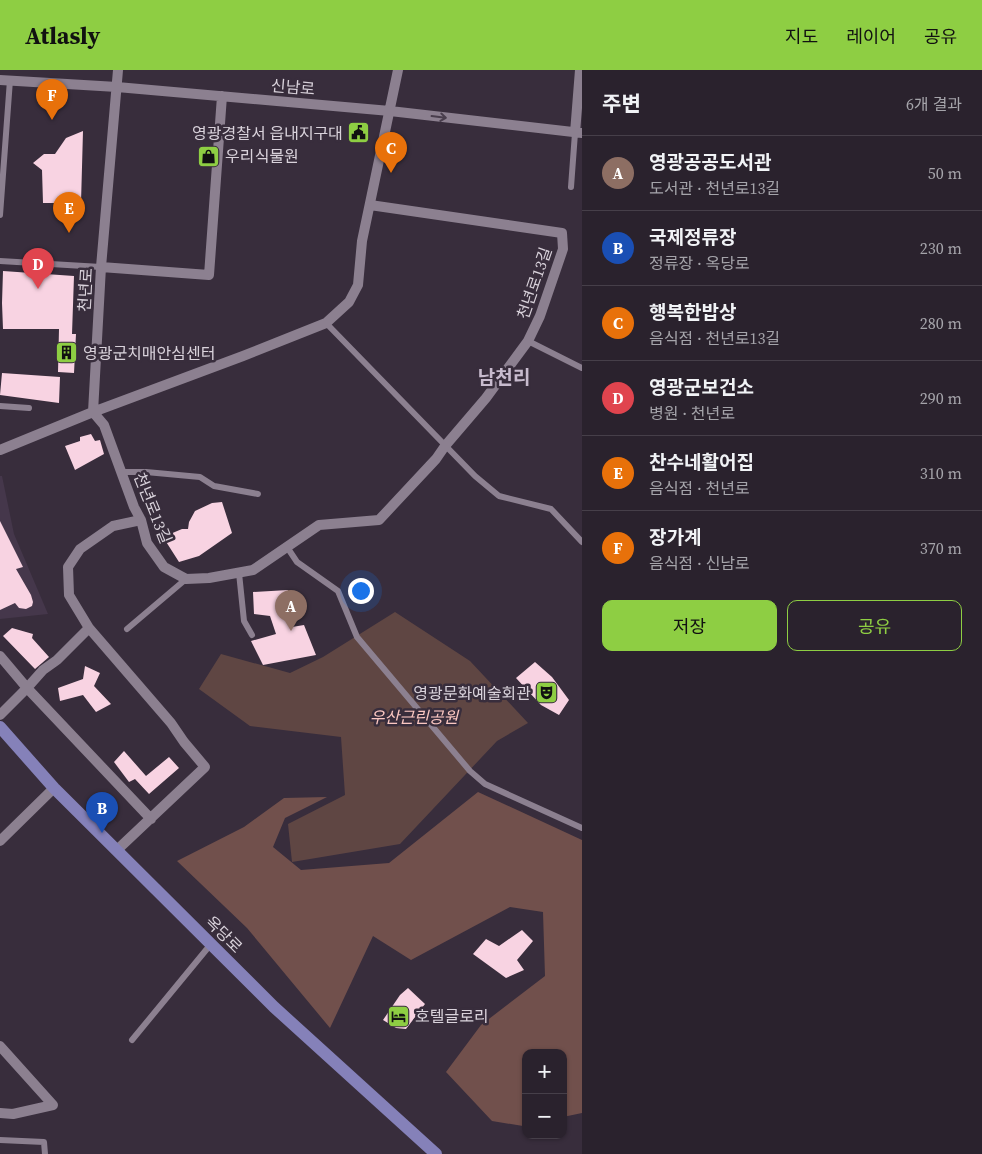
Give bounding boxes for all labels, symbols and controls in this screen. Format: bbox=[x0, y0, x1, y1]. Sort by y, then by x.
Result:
text: Atlasly bbox=[25, 19, 100, 52]
text: 지도 bbox=[785, 24, 818, 49]
text: 레이어 bbox=[846, 24, 896, 49]
text: 공유 bbox=[924, 24, 957, 49]
street label: 신남로 bbox=[270, 74, 316, 100]
pin: F bbox=[36, 79, 68, 120]
text: 주변 bbox=[602, 89, 641, 118]
text: 6개 결과 bbox=[906, 93, 962, 115]
one-way arrow bbox=[430, 112, 446, 122]
public building icon: 영광경찰서 읍내지구대 bbox=[347, 121, 371, 145]
place label: 영광경찰서 읍내지구대 bbox=[192, 122, 343, 144]
pin: C bbox=[375, 132, 407, 173]
shop icon: 우리식물원 bbox=[197, 144, 221, 168]
place label: 우리식물원 bbox=[225, 145, 299, 167]
text: 영광공공도서관 bbox=[649, 149, 771, 175]
text: A bbox=[613, 162, 623, 184]
text: 50 m bbox=[928, 162, 962, 184]
text: 도서관 · 천년로13길 bbox=[649, 177, 780, 199]
pin: E bbox=[53, 192, 85, 233]
text: 국제정류장 bbox=[649, 224, 736, 250]
text: B bbox=[613, 237, 623, 259]
text: 230 m bbox=[920, 237, 962, 259]
street label: 천년로13길 bbox=[511, 244, 557, 322]
pin: D bbox=[22, 248, 54, 289]
text: 정류장 · 옥당로 bbox=[649, 252, 750, 274]
street label: 천년로 bbox=[73, 267, 97, 313]
text: 행복한밥상 bbox=[649, 299, 736, 325]
text: C bbox=[613, 312, 623, 334]
text: 280 m bbox=[920, 312, 962, 334]
text: 음식점 · 천년로13길 bbox=[649, 327, 780, 349]
building icon: 영광군치매안심센터 bbox=[55, 341, 79, 365]
place label: 영광군치매안심센터 bbox=[83, 342, 215, 364]
district label: 남천리 bbox=[478, 364, 530, 390]
text: 영광군보건소 bbox=[649, 374, 754, 400]
text: D bbox=[612, 387, 624, 409]
text: 290 m bbox=[920, 387, 962, 409]
text: 병원 · 천년로 bbox=[649, 402, 735, 424]
text: 찬수네활어집 bbox=[649, 449, 754, 475]
text: E bbox=[613, 462, 623, 484]
text: 310 m bbox=[920, 462, 962, 484]
street label: 천년로13길 bbox=[129, 469, 177, 547]
text: 음식점 · 천년로 bbox=[649, 477, 750, 499]
text: 장가계 bbox=[649, 524, 701, 550]
text: F bbox=[613, 537, 623, 559]
text: 370 m bbox=[920, 537, 962, 559]
text: 음식점 · 신남로 bbox=[649, 552, 750, 574]
your location bbox=[348, 578, 374, 604]
pin: A bbox=[275, 590, 307, 631]
button: 저장 bbox=[602, 600, 777, 651]
button: 공유 bbox=[787, 600, 962, 651]
theatre icon: 영광문화예술회관 bbox=[535, 681, 559, 705]
place label: 영광문화예술회관 bbox=[413, 682, 531, 704]
park label: 우산근린공원 bbox=[370, 706, 459, 728]
pin: B bbox=[86, 792, 118, 833]
street label: 옥당로 bbox=[201, 911, 248, 958]
hotel icon: 호텔글로리 bbox=[387, 1004, 411, 1028]
place label: 호텔글로리 bbox=[415, 1005, 489, 1027]
map controls bbox=[522, 1049, 567, 1139]
button: + bbox=[522, 1049, 567, 1094]
button: − bbox=[522, 1094, 567, 1139]

